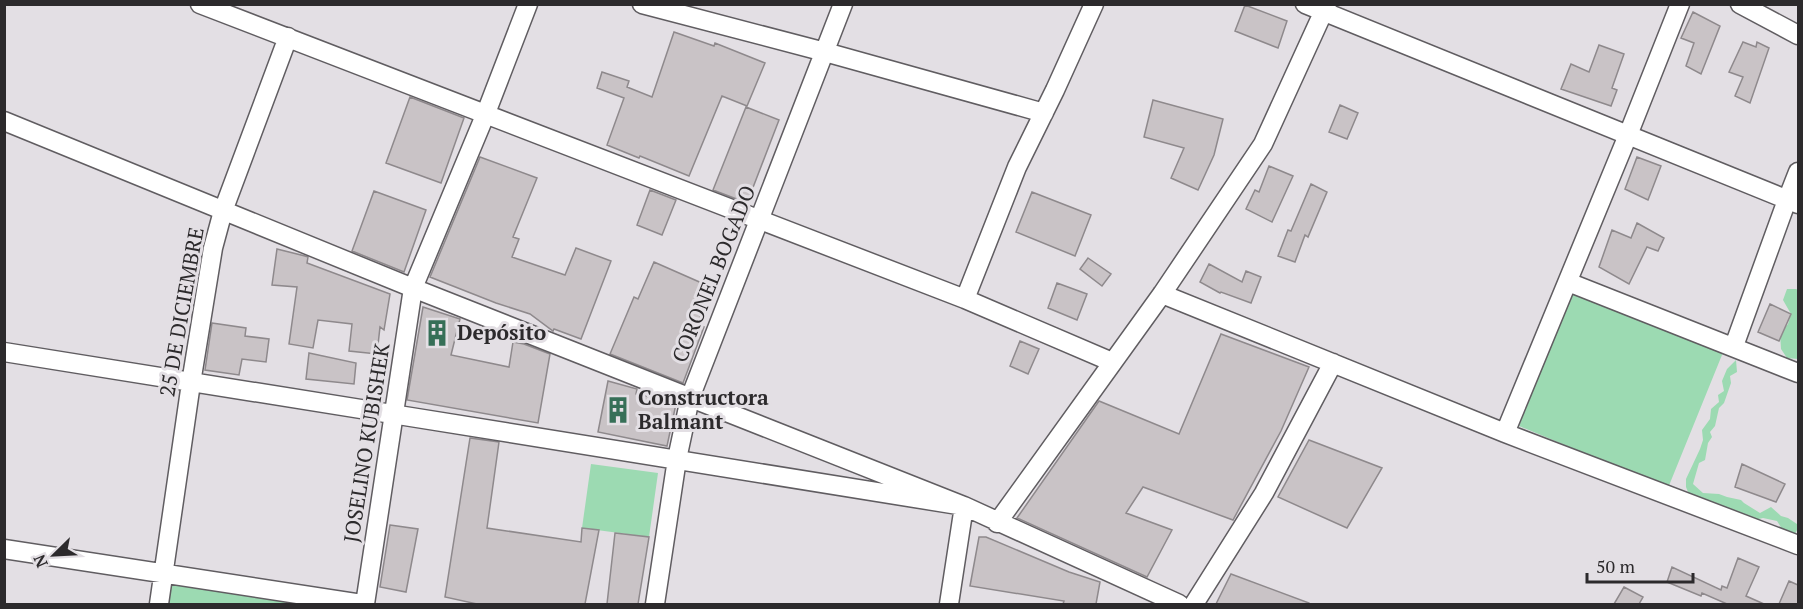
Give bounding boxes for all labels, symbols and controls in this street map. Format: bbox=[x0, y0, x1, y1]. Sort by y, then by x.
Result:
street label: CORONEL BOGADO bbox=[665, 181, 761, 366]
street label: 25 DE DICIEMBRE bbox=[152, 225, 210, 399]
building icon: Depósito bbox=[422, 318, 452, 348]
place label: Depósito bbox=[457, 318, 546, 346]
street label: JOSELINO KUBISHEK bbox=[336, 341, 396, 545]
place label: Constructora Balmant bbox=[638, 383, 769, 435]
building icon: Constructora Balmant bbox=[603, 395, 633, 425]
north arrow bbox=[24, 525, 84, 585]
scale bar bbox=[1587, 546, 1694, 584]
text: N bbox=[28, 551, 53, 571]
text: 50 m bbox=[1596, 554, 1636, 578]

